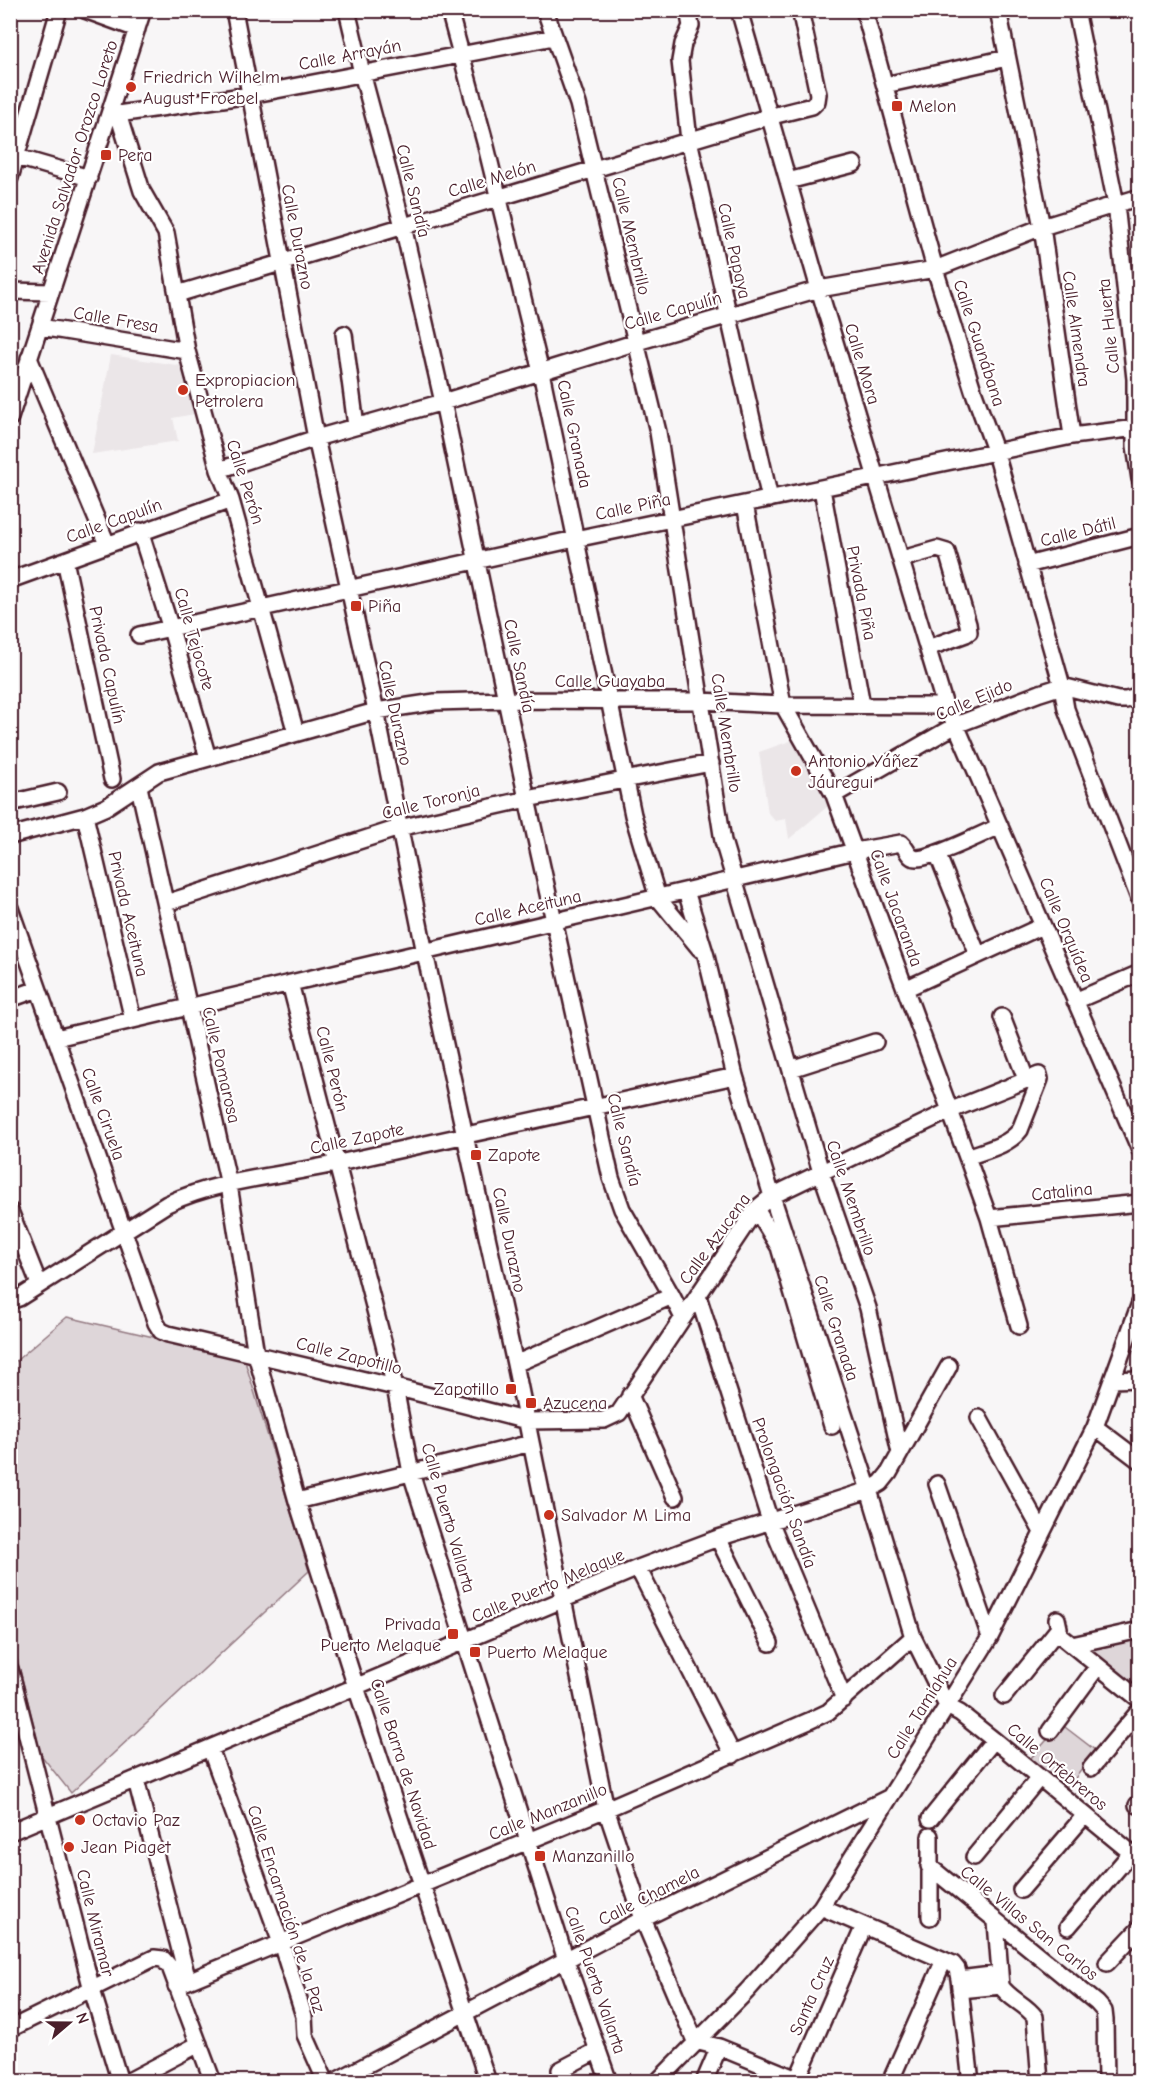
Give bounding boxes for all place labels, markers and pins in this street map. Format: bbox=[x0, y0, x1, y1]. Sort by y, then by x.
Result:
place label: Friedrich Wilhelm August Froebel bbox=[143, 67, 280, 109]
marker: Friedrich Wilhelm August Froebel bbox=[124, 80, 138, 94]
place label: Melon bbox=[909, 96, 957, 117]
marker: Melon bbox=[890, 99, 904, 113]
place label: Pera bbox=[118, 145, 152, 166]
marker: Pera bbox=[99, 148, 113, 162]
place label: Expropiacion Petrolera bbox=[195, 370, 295, 412]
marker: Expropiacion Petrolera bbox=[176, 383, 190, 397]
place label: Piña bbox=[368, 596, 401, 617]
marker: Piña bbox=[349, 599, 363, 613]
place label: Antonio Yáñez Jáuregui bbox=[808, 751, 918, 793]
marker: Antonio Yáñez Jáuregui bbox=[789, 764, 803, 778]
place label: Zapote bbox=[488, 1145, 540, 1166]
marker: Zapote bbox=[469, 1148, 483, 1162]
place label: Zapotillo bbox=[434, 1379, 499, 1400]
marker: Zapotillo bbox=[504, 1382, 518, 1396]
place label: Azucena bbox=[543, 1393, 607, 1414]
marker: Azucena bbox=[524, 1396, 538, 1410]
place label: Salvador M Lima bbox=[561, 1505, 691, 1526]
marker: Salvador M Lima bbox=[542, 1508, 556, 1522]
place label: Privada Puerto Melaque bbox=[321, 1614, 441, 1656]
marker: Privada Puerto Melaque bbox=[446, 1627, 460, 1641]
place label: Puerto Melaque bbox=[487, 1642, 607, 1663]
marker: Puerto Melaque bbox=[468, 1645, 482, 1659]
place label: Octavio Paz bbox=[92, 1810, 180, 1831]
marker: Octavio Paz bbox=[73, 1813, 87, 1827]
place label: Jean Piaget bbox=[81, 1837, 172, 1858]
marker: Jean Piaget bbox=[62, 1840, 76, 1854]
place label: Manzanillo bbox=[552, 1846, 634, 1867]
marker: Manzanillo bbox=[533, 1849, 547, 1863]

